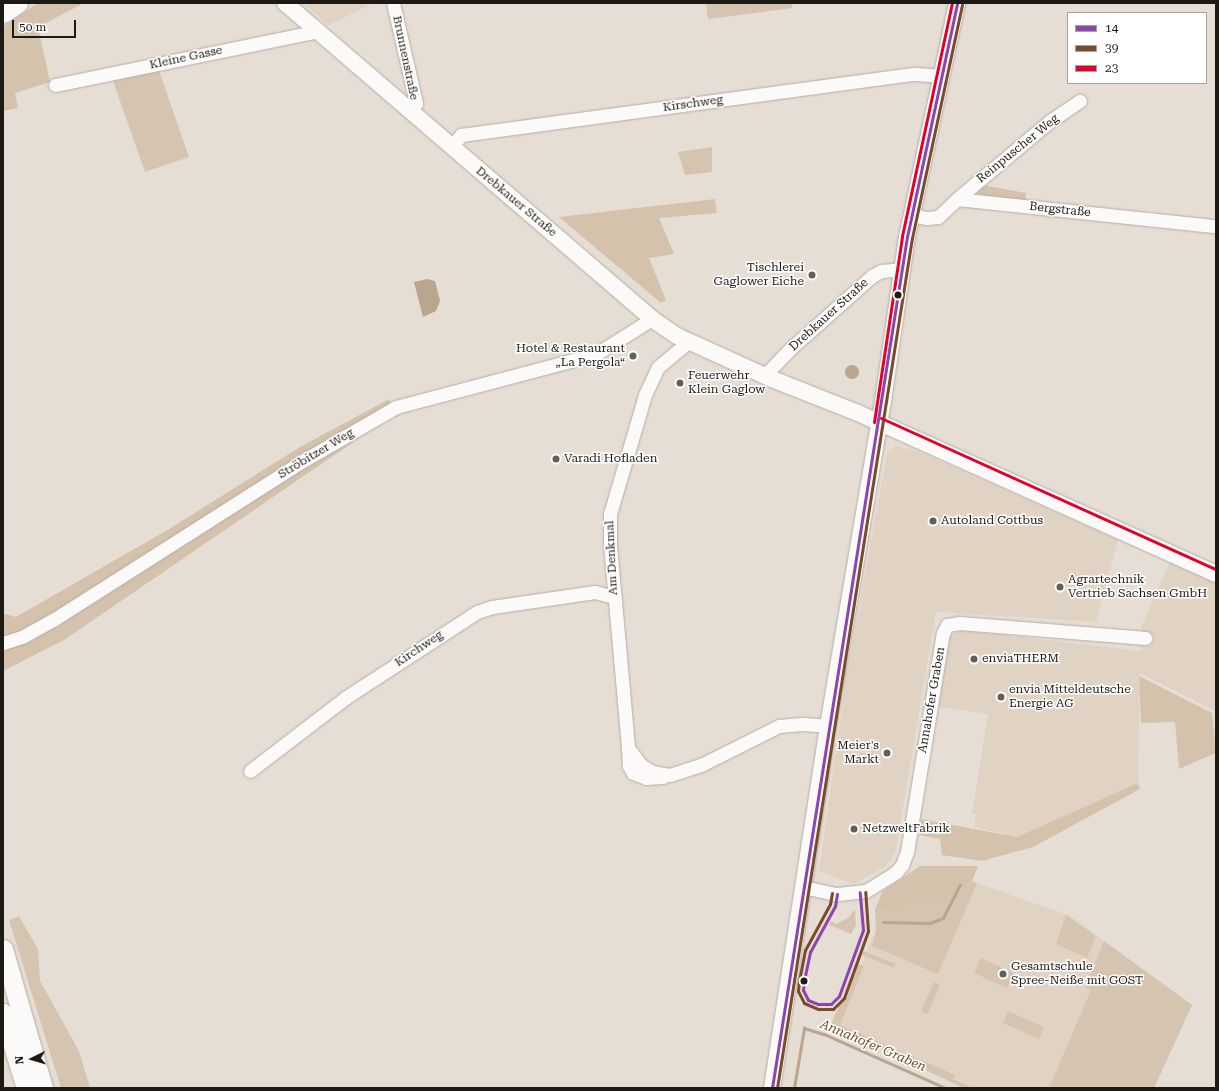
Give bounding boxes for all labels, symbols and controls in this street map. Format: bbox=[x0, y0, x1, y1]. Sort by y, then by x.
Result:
scale bar bbox=[14, 12, 78, 38]
legend bbox=[1067, 12, 1207, 84]
street label: Brunnenstraße bbox=[389, 15, 421, 101]
text: 50 m bbox=[19, 20, 46, 34]
text: 14 bbox=[1105, 21, 1118, 35]
text: 39 bbox=[1105, 41, 1118, 55]
street label: Kleine Gasse bbox=[148, 43, 224, 73]
text: 23 bbox=[1105, 61, 1118, 75]
street label: Kirschweg bbox=[662, 93, 724, 115]
street label: Reinpuscher Weg bbox=[974, 112, 1062, 186]
street label: Drebkauer Straße bbox=[473, 164, 559, 240]
street label: Bergstraße bbox=[1029, 200, 1091, 220]
place label: Tischlerei Gaglower Eiche bbox=[714, 261, 804, 289]
marker: Tischlerei Gaglower Eiche bbox=[807, 270, 817, 280]
street label: Drebkauer Straße bbox=[787, 276, 871, 354]
unlabelled marker bbox=[893, 290, 903, 300]
place label: Hotel & Restaurant „La Pergola“ bbox=[516, 342, 625, 370]
marker: Hotel & Restaurant „La Pergola“ bbox=[628, 351, 638, 361]
place label: Feuerwehr Klein Gaglow bbox=[688, 369, 765, 397]
marker: Feuerwehr Klein Gaglow bbox=[675, 378, 685, 388]
street label: Ströbitzer Weg bbox=[276, 426, 356, 482]
place label: Varadi Hofladen bbox=[564, 452, 657, 466]
marker: Varadi Hofladen bbox=[551, 454, 561, 464]
place label: Autoland Cottbus bbox=[941, 514, 1043, 528]
marker: Autoland Cottbus bbox=[928, 516, 938, 526]
street label: Am Denkmal bbox=[603, 520, 621, 596]
place label: Agrartechnik Vertrieb Sachsen GmbH bbox=[1068, 573, 1207, 601]
marker: Agrartechnik Vertrieb Sachsen GmbH bbox=[1055, 582, 1065, 592]
street label: Kirchweg bbox=[392, 628, 446, 670]
street label: Annahofer Graben bbox=[916, 646, 948, 754]
place label: enviaTHERM bbox=[982, 652, 1059, 666]
marker: enviaTHERM bbox=[969, 654, 979, 664]
place label: envia Mitteldeutsche Energie AG bbox=[1009, 683, 1131, 711]
marker: envia Mitteldeutsche Energie AG bbox=[996, 692, 1006, 702]
place label: Meier's Markt bbox=[837, 739, 879, 767]
marker: Meier's Markt bbox=[882, 748, 892, 758]
place label: NetzweltFabrik bbox=[862, 822, 950, 836]
marker: NetzweltFabrik bbox=[849, 824, 859, 834]
place label: Gesamtschule Spree-Neiße mit GOST bbox=[1011, 960, 1143, 988]
marker: Gesamtschule Spree-Neiße mit GOST bbox=[998, 969, 1008, 979]
unlabelled marker bbox=[799, 976, 809, 986]
water label: Annahofer Graben bbox=[818, 1017, 928, 1075]
north arrow bbox=[12, 1039, 52, 1079]
text: N bbox=[13, 1055, 26, 1065]

